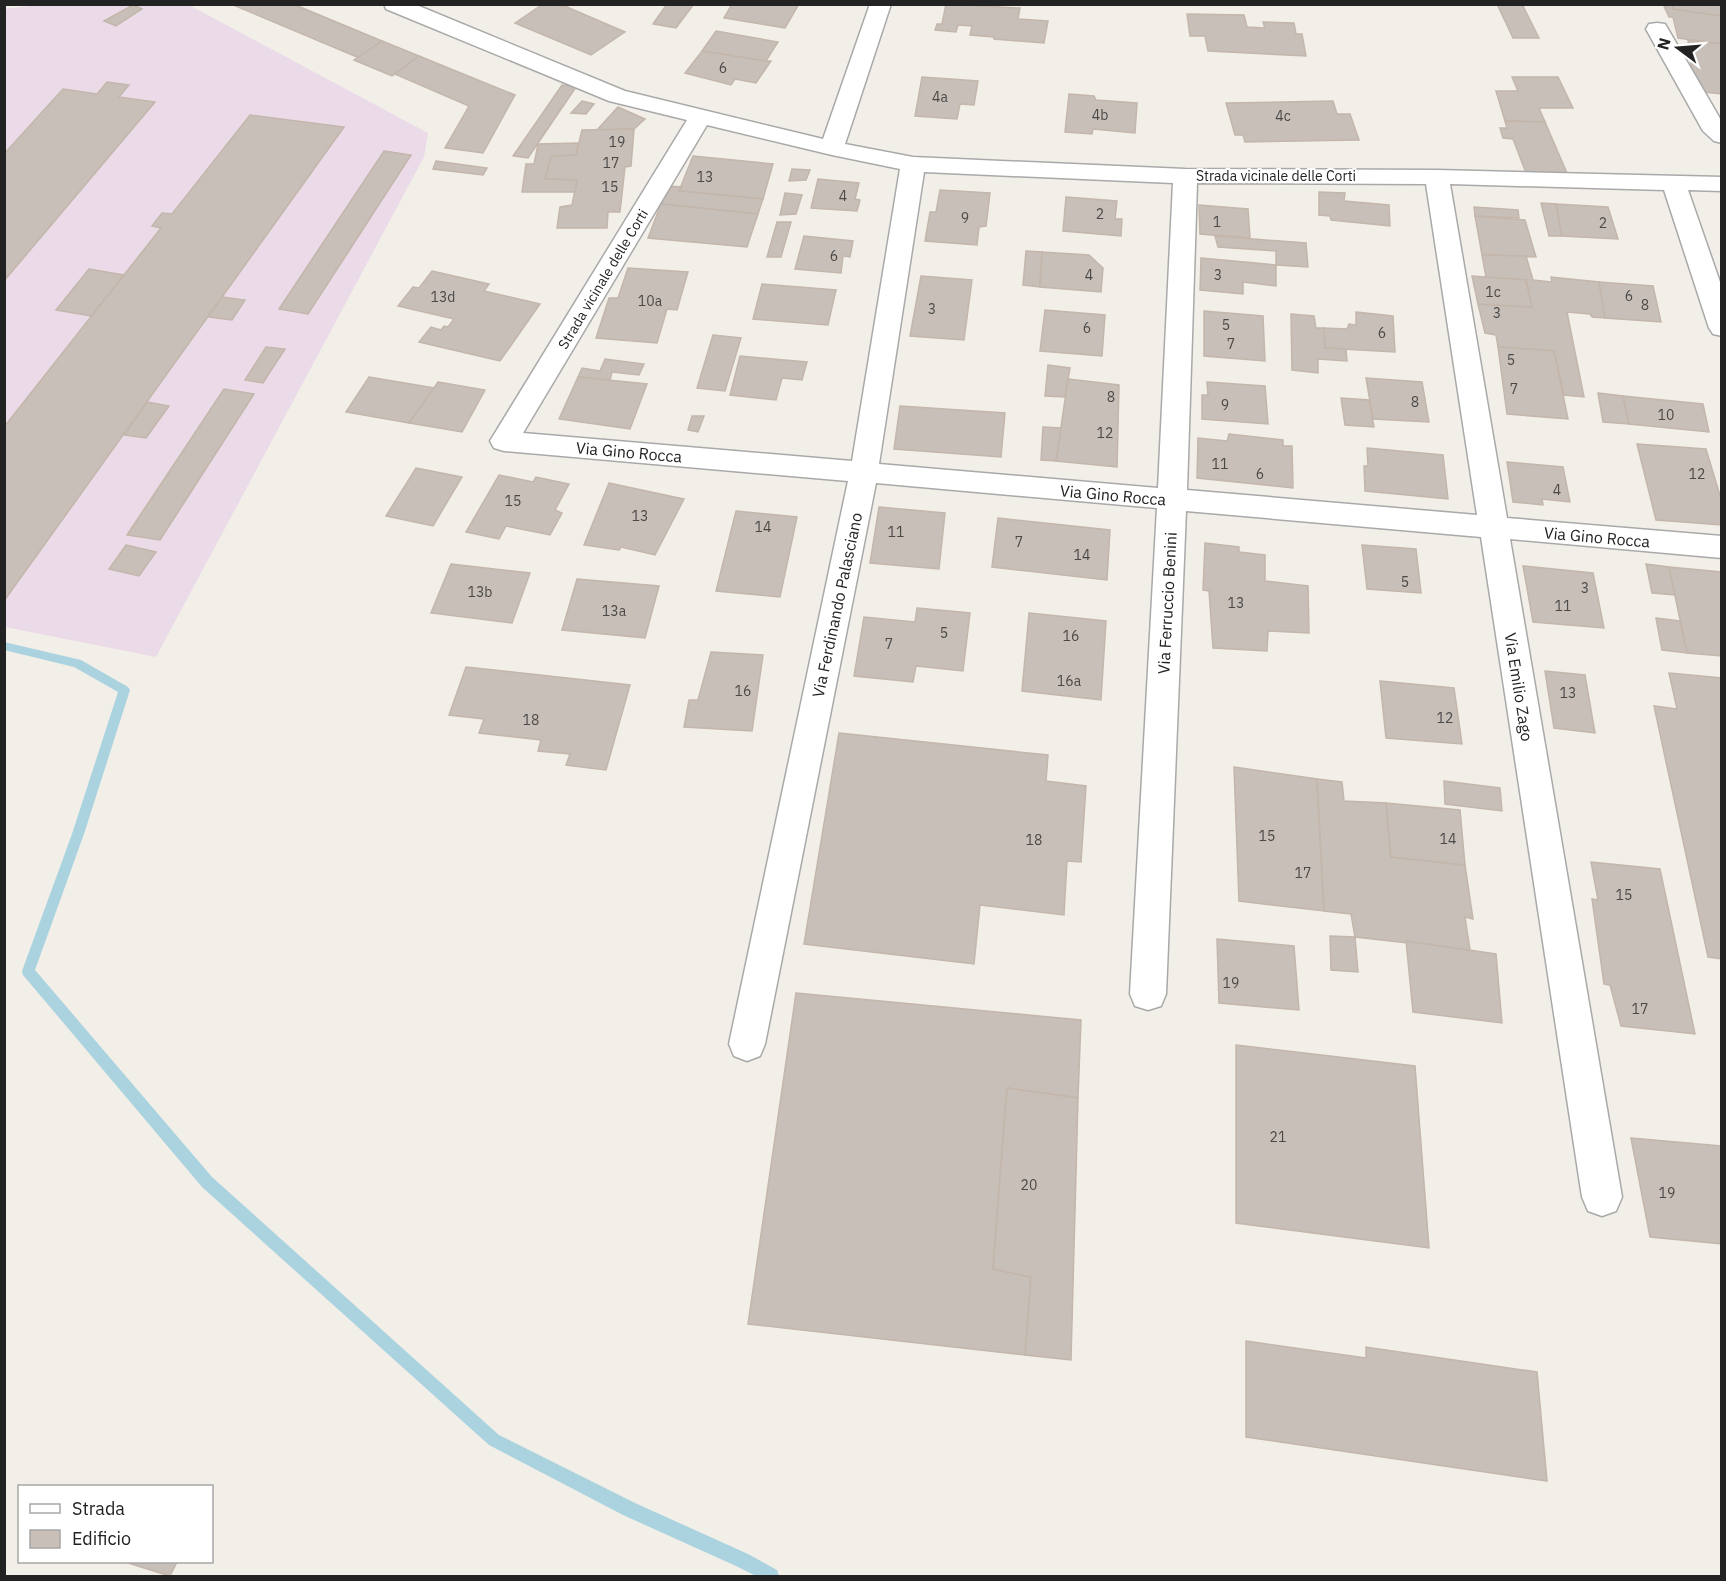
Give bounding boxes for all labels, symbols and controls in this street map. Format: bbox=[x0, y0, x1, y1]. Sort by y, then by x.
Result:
north arrow bbox=[1648, 18, 1708, 78]
text: N bbox=[1652, 36, 1675, 52]
house number: 6 bbox=[719, 59, 727, 77]
house number: 4a bbox=[932, 88, 948, 106]
house number: 4b bbox=[1092, 106, 1108, 124]
house number: 4c bbox=[1275, 107, 1291, 125]
house number: 19 bbox=[609, 133, 625, 151]
house number: 17 bbox=[603, 154, 619, 172]
street label: Strada vicinale delle Corti bbox=[1196, 167, 1356, 185]
house number: 13 bbox=[697, 168, 713, 186]
house number: 15 bbox=[602, 178, 618, 196]
house number: 4 bbox=[839, 187, 847, 205]
house number: 2 bbox=[1096, 205, 1104, 223]
street label: Strada vicinale delle Corti bbox=[554, 206, 652, 352]
house number: 9 bbox=[961, 209, 969, 227]
house number: 1 bbox=[1213, 213, 1221, 231]
house number: 2 bbox=[1599, 214, 1607, 232]
house number: 6 bbox=[830, 247, 838, 265]
house number: 4 bbox=[1085, 266, 1093, 284]
house number: 3 bbox=[1214, 266, 1222, 284]
house number: 1c bbox=[1485, 283, 1501, 301]
house number: 6 bbox=[1625, 287, 1633, 305]
house number: 13d bbox=[431, 288, 455, 306]
house number: 10a bbox=[638, 292, 663, 310]
house number: 8 bbox=[1641, 296, 1649, 314]
house number: 3 bbox=[928, 300, 936, 318]
house number: 3 bbox=[1493, 304, 1501, 322]
house number: 5 bbox=[1222, 316, 1230, 334]
house number: 6 bbox=[1083, 319, 1091, 337]
house number: 6 bbox=[1378, 324, 1386, 342]
house number: 7 bbox=[1227, 335, 1235, 353]
house number: 5 bbox=[1507, 351, 1515, 369]
house number: 7 bbox=[1510, 380, 1518, 398]
house number: 8 bbox=[1107, 388, 1115, 406]
house number: 8 bbox=[1411, 393, 1419, 411]
house number: 9 bbox=[1221, 396, 1229, 414]
house number: 10 bbox=[1658, 406, 1674, 424]
house number: 12 bbox=[1097, 424, 1113, 442]
street label: Via Gino Rocca bbox=[575, 437, 683, 467]
house number: 11 bbox=[1212, 455, 1228, 473]
house number: 6 bbox=[1256, 465, 1264, 483]
house number: 12 bbox=[1689, 465, 1705, 483]
street label: Via Gino Rocca bbox=[1059, 480, 1167, 510]
house number: 4 bbox=[1553, 481, 1561, 499]
house number: 15 bbox=[505, 492, 521, 510]
house number: 13 bbox=[632, 507, 648, 525]
street label: Via Ferdinando Palasciano bbox=[808, 511, 866, 699]
house number: 14 bbox=[755, 518, 771, 536]
street label: Via Gino Rocca bbox=[1543, 522, 1651, 552]
house number: 11 bbox=[888, 523, 904, 541]
street label: Via Ferruccio Benini bbox=[1153, 531, 1181, 675]
house number: 7 bbox=[1015, 533, 1023, 551]
house number: 14 bbox=[1074, 546, 1090, 564]
house number: 5 bbox=[1401, 573, 1409, 591]
house number: 3 bbox=[1581, 579, 1589, 597]
house number: 13b bbox=[468, 583, 492, 601]
house number: 13 bbox=[1228, 594, 1244, 612]
house number: 11 bbox=[1555, 597, 1571, 615]
house number: 13a bbox=[602, 602, 627, 620]
house number: 5 bbox=[940, 624, 948, 642]
house number: 16 bbox=[1063, 627, 1079, 645]
street label: Via Emilio Zago bbox=[1501, 631, 1537, 743]
house number: 7 bbox=[885, 635, 893, 653]
house number: 16a bbox=[1057, 672, 1082, 690]
house number: 16 bbox=[735, 682, 751, 700]
house number: 13 bbox=[1560, 684, 1576, 702]
house number: 12 bbox=[1437, 709, 1453, 727]
house number: 18 bbox=[523, 711, 539, 729]
house number: 15 bbox=[1259, 827, 1275, 845]
house number: 14 bbox=[1440, 830, 1456, 848]
house number: 18 bbox=[1026, 831, 1042, 849]
house number: 17 bbox=[1295, 864, 1311, 882]
house number: 15 bbox=[1616, 886, 1632, 904]
house number: 19 bbox=[1223, 974, 1239, 992]
house number: 17 bbox=[1632, 1000, 1648, 1018]
house number: 21 bbox=[1270, 1128, 1286, 1146]
house number: 20 bbox=[1021, 1176, 1037, 1194]
house number: 19 bbox=[1659, 1184, 1675, 1202]
legend bbox=[18, 1485, 213, 1563]
text: Strada bbox=[72, 1497, 125, 1520]
text: Edificio bbox=[72, 1527, 131, 1550]

